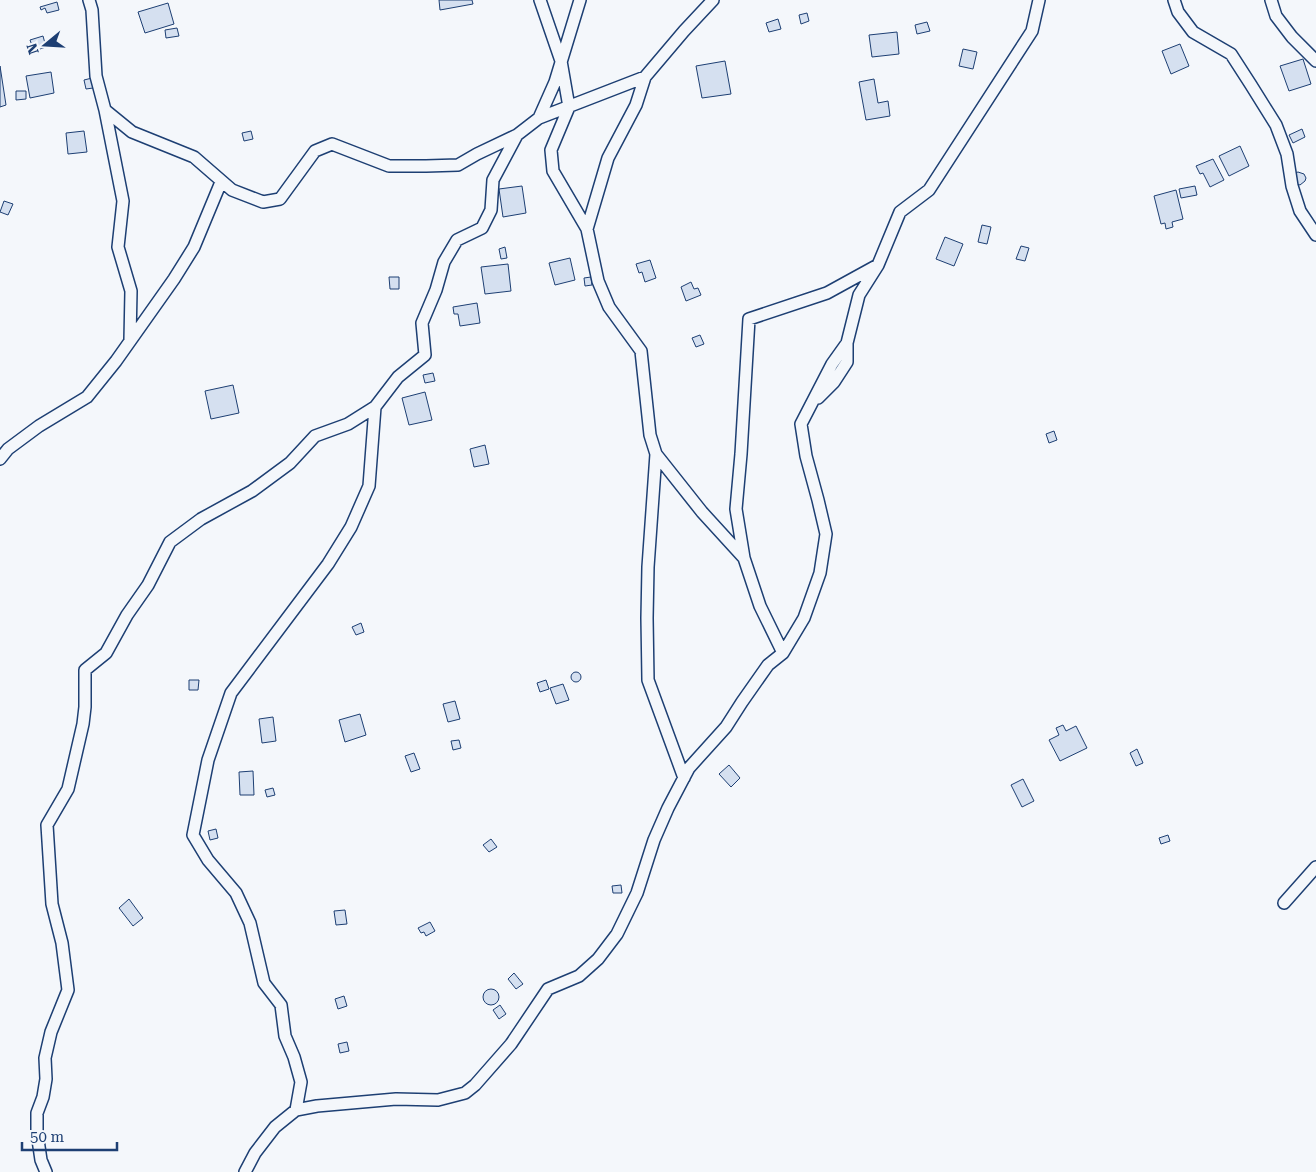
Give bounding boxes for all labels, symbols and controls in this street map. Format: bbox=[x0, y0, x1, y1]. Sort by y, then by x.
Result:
north arrow bbox=[20, 20, 70, 70]
text: N bbox=[23, 41, 42, 57]
scale bar bbox=[22, 1120, 118, 1152]
text: 50 m bbox=[30, 1128, 65, 1146]

